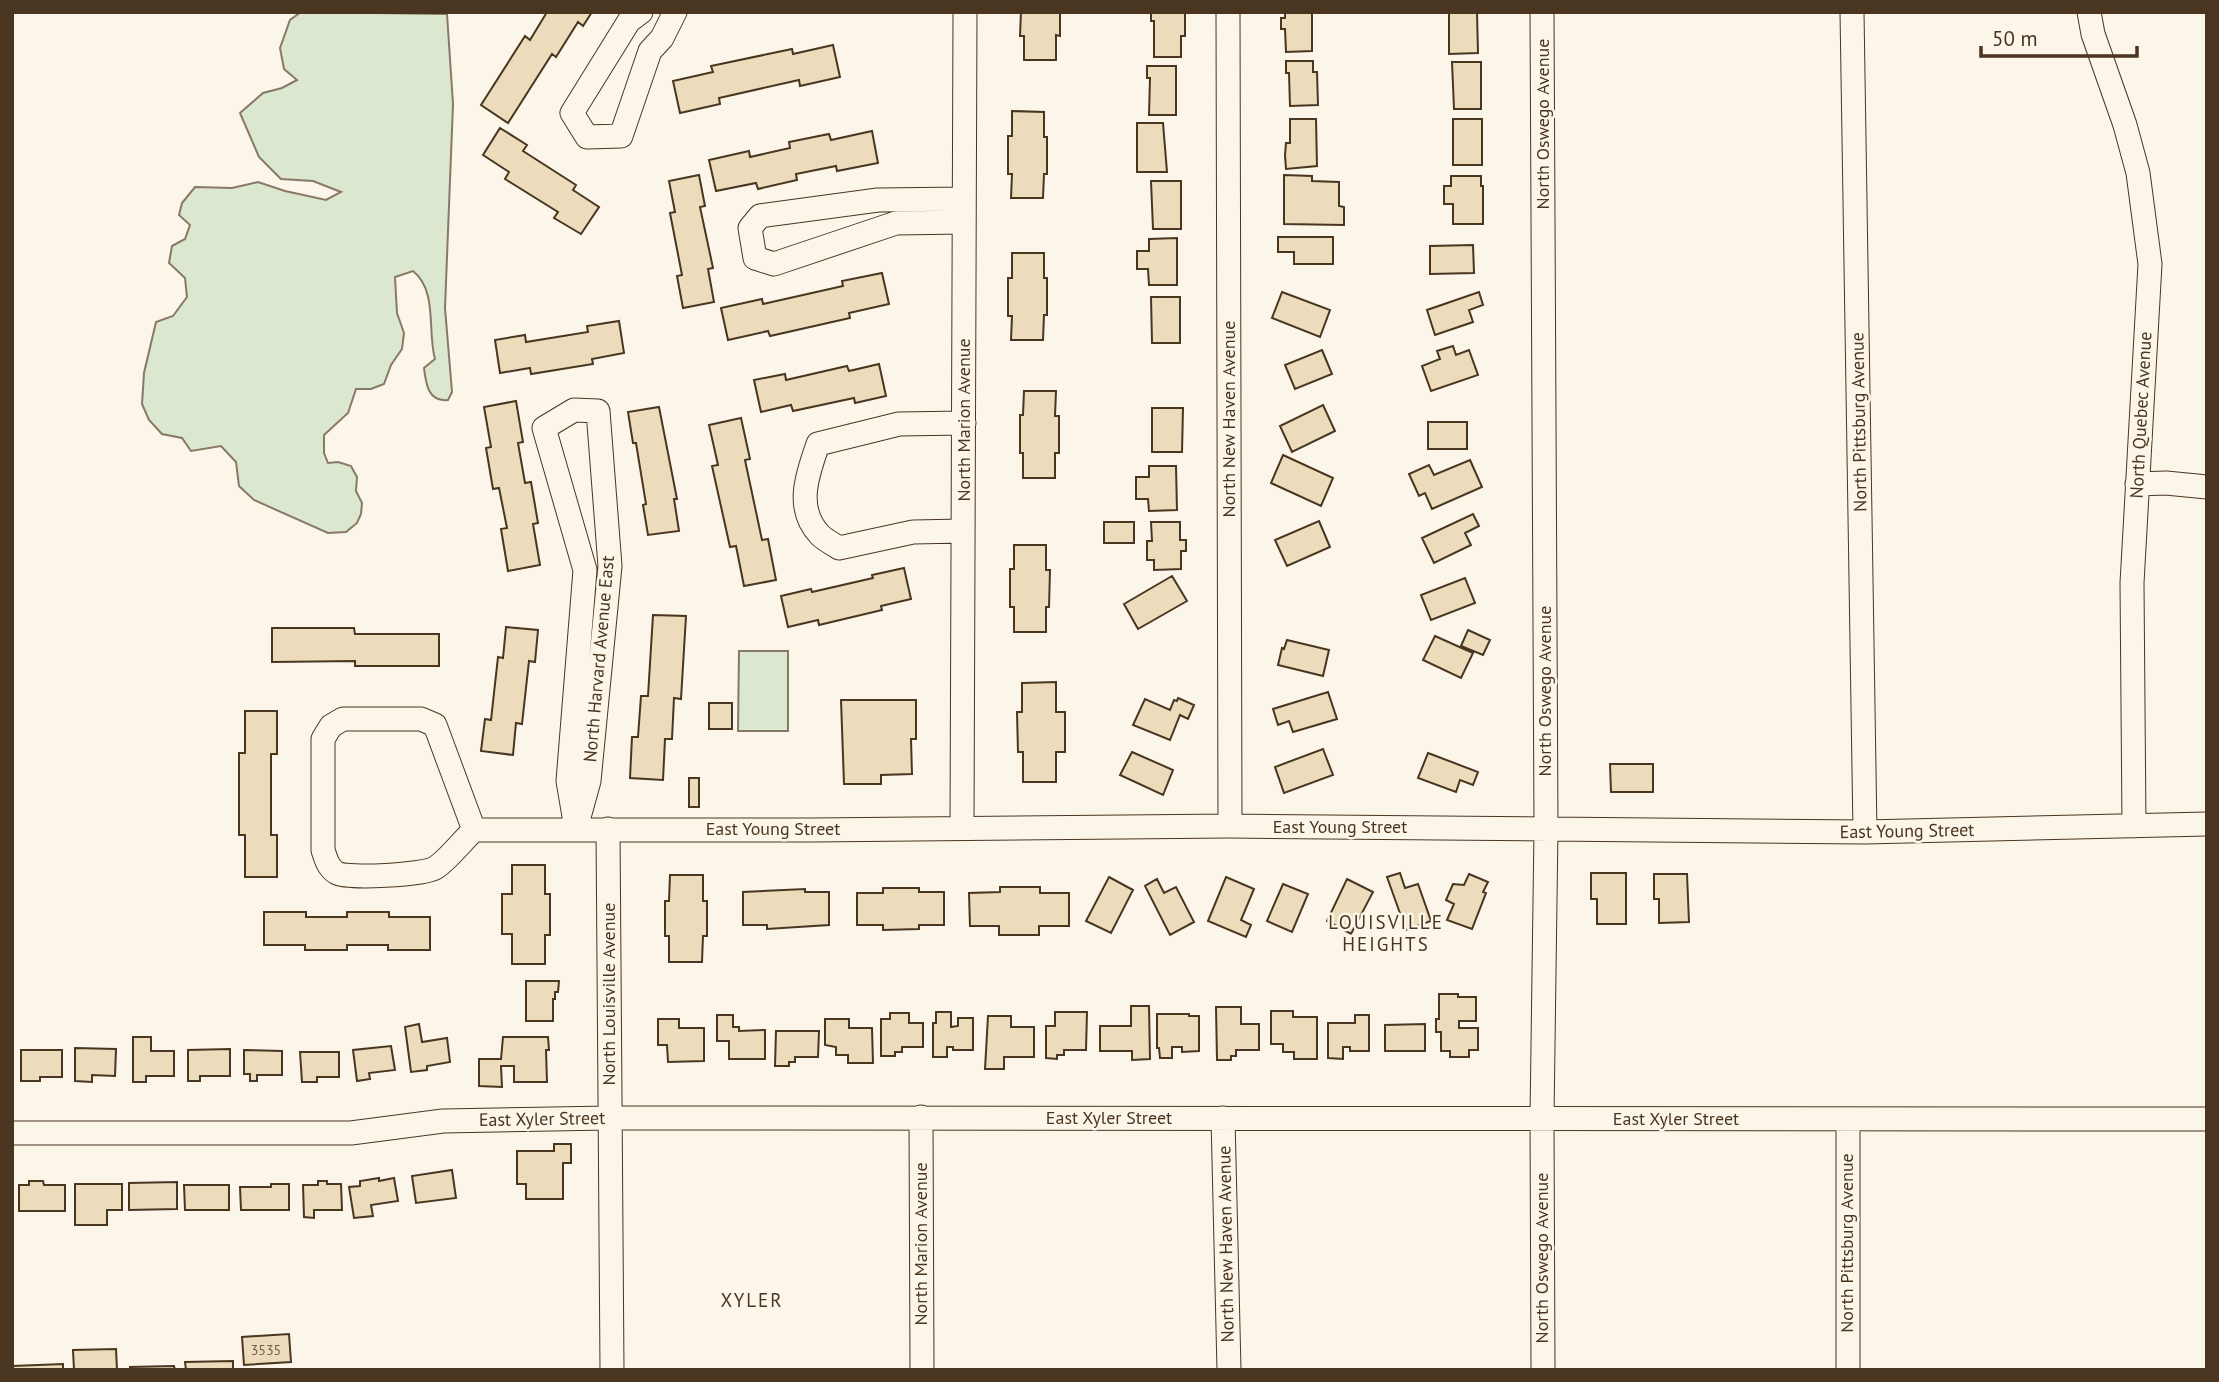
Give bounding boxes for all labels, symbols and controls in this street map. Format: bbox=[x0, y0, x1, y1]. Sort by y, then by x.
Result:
scale bar bbox=[1981, 14, 2137, 58]
text: 50 m bbox=[1992, 25, 2038, 52]
street label: North Oswego Avenue bbox=[1531, 39, 1554, 209]
street label: North New Haven Avenue bbox=[1217, 321, 1240, 517]
street label: North Quebec Avenue bbox=[2125, 331, 2156, 499]
street label: North Pittsburg Avenue bbox=[1845, 332, 1872, 512]
street label: North Marion Avenue bbox=[952, 338, 975, 502]
street label: North Harvard Avenue East bbox=[578, 555, 619, 763]
street label: North Oswego Avenue bbox=[1533, 606, 1556, 776]
street label: East Young Street bbox=[1273, 815, 1407, 838]
street label: East Young Street bbox=[706, 817, 840, 840]
street label: East Young Street bbox=[1839, 818, 1975, 843]
street label: North Louisville Avenue bbox=[597, 903, 620, 1085]
district label: LOUISVILLE HEIGHTS bbox=[1328, 910, 1444, 956]
street label: East Xyler Street bbox=[479, 1106, 605, 1131]
street label: East Xyler Street bbox=[1046, 1106, 1172, 1129]
street label: East Xyler Street bbox=[1613, 1107, 1739, 1130]
street label: North New Haven Avenue bbox=[1212, 1145, 1239, 1343]
street label: North Pittsburg Avenue bbox=[1835, 1153, 1858, 1333]
street label: North Marion Avenue bbox=[909, 1162, 932, 1326]
street label: North Oswego Avenue bbox=[1530, 1173, 1553, 1343]
district label: XYLER bbox=[720, 1288, 784, 1312]
house number: 3535 bbox=[251, 1341, 281, 1359]

